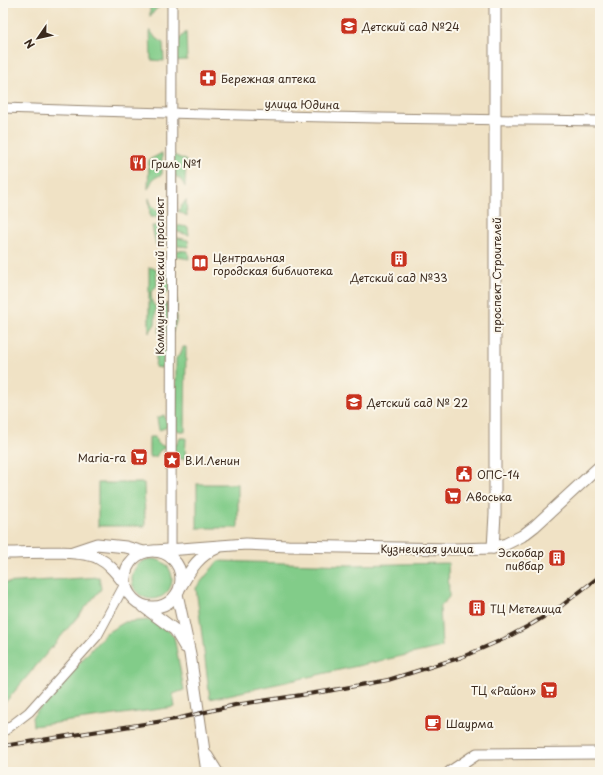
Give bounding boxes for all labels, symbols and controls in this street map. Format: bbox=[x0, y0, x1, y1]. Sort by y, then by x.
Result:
school or university icon: Детский сад №24 bbox=[339, 16, 359, 36]
north arrow bbox=[18, 18, 58, 58]
place label: Детский сад №24 bbox=[361, 18, 460, 35]
text: N bbox=[20, 35, 39, 52]
pharmacy icon: Бережная аптека bbox=[198, 68, 218, 88]
place label: Бережная аптека bbox=[221, 70, 316, 87]
street label: улица Юдина bbox=[264, 95, 340, 113]
restaurant icon: Гриль №1 bbox=[128, 153, 148, 173]
place label: Гриль №1 bbox=[151, 155, 201, 172]
street label: Коммунистический проспект bbox=[151, 197, 168, 355]
street label: проспект Строителей bbox=[488, 217, 505, 333]
place label: Центральная городская библиотека bbox=[213, 249, 333, 279]
building icon: Детский сад №33 bbox=[389, 249, 409, 269]
library icon: Центральная городская библиотека bbox=[190, 253, 210, 273]
place label: Детский сад №33 bbox=[349, 269, 448, 286]
school or university icon: Детский сад № 22 bbox=[344, 392, 364, 412]
place label: Детский сад № 22 bbox=[366, 394, 468, 411]
supermarket icon: Maria-ra bbox=[129, 447, 149, 467]
place label: Maria-ra bbox=[78, 449, 126, 466]
place icon: В.И.Ленин bbox=[162, 450, 182, 470]
place label: В.И.Ленин bbox=[185, 452, 240, 469]
public building icon: ОПС-14 bbox=[454, 464, 474, 484]
place label: ОПС-14 bbox=[477, 466, 520, 483]
supermarket icon: Авоська bbox=[443, 486, 463, 506]
place label: Авоська bbox=[466, 488, 512, 505]
street label: Кузнецкая улица bbox=[380, 540, 474, 557]
place label: Эскобар пивбар bbox=[498, 544, 544, 574]
building icon: Эскобар пивбар bbox=[547, 548, 567, 568]
building icon: ТЦ Метелица bbox=[467, 598, 487, 618]
place label: ТЦ Метелица bbox=[490, 600, 562, 617]
supermarket icon: ТЦ «Район» bbox=[539, 680, 559, 700]
place label: ТЦ «Район» bbox=[471, 682, 536, 699]
cafe icon: Шаурма bbox=[423, 713, 443, 733]
place label: Шаурма bbox=[446, 715, 494, 732]

